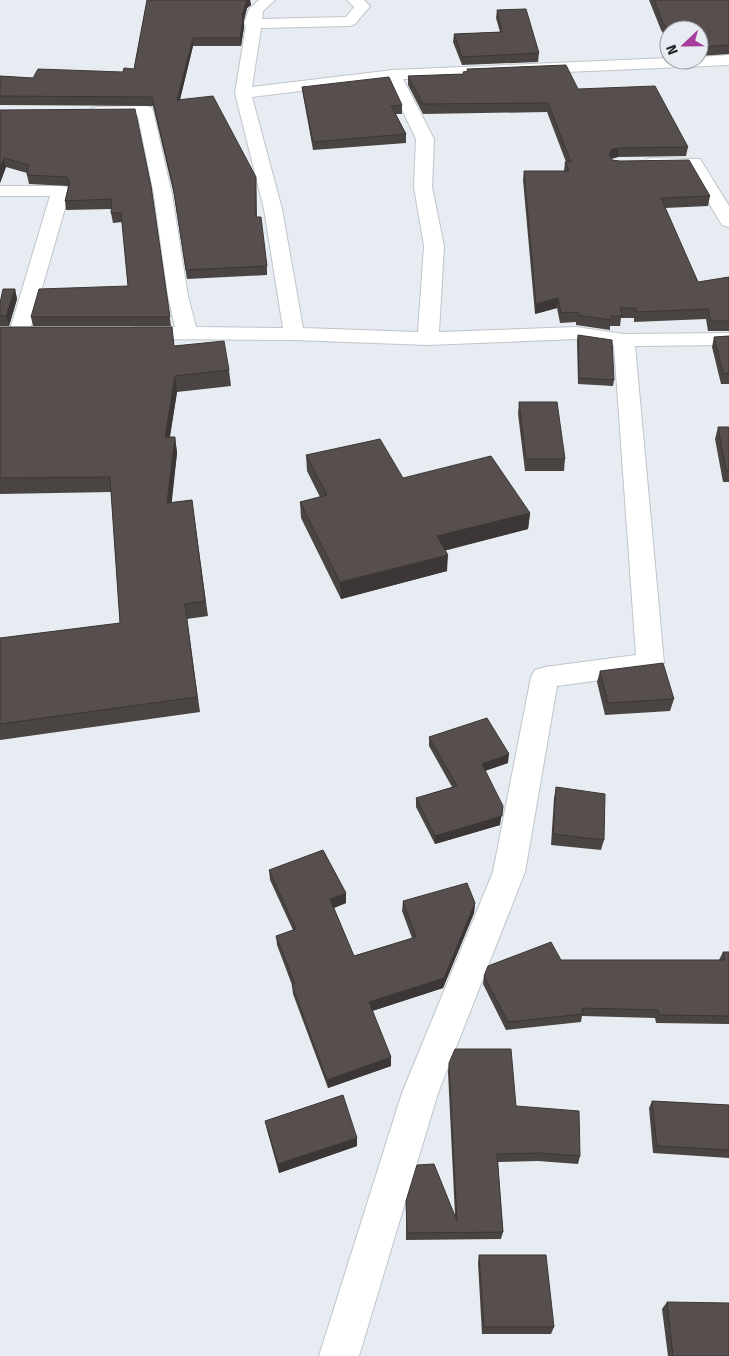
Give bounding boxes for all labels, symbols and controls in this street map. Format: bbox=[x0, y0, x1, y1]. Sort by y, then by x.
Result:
north arrow bbox=[659, 20, 709, 70]
text: N bbox=[663, 42, 682, 57]

